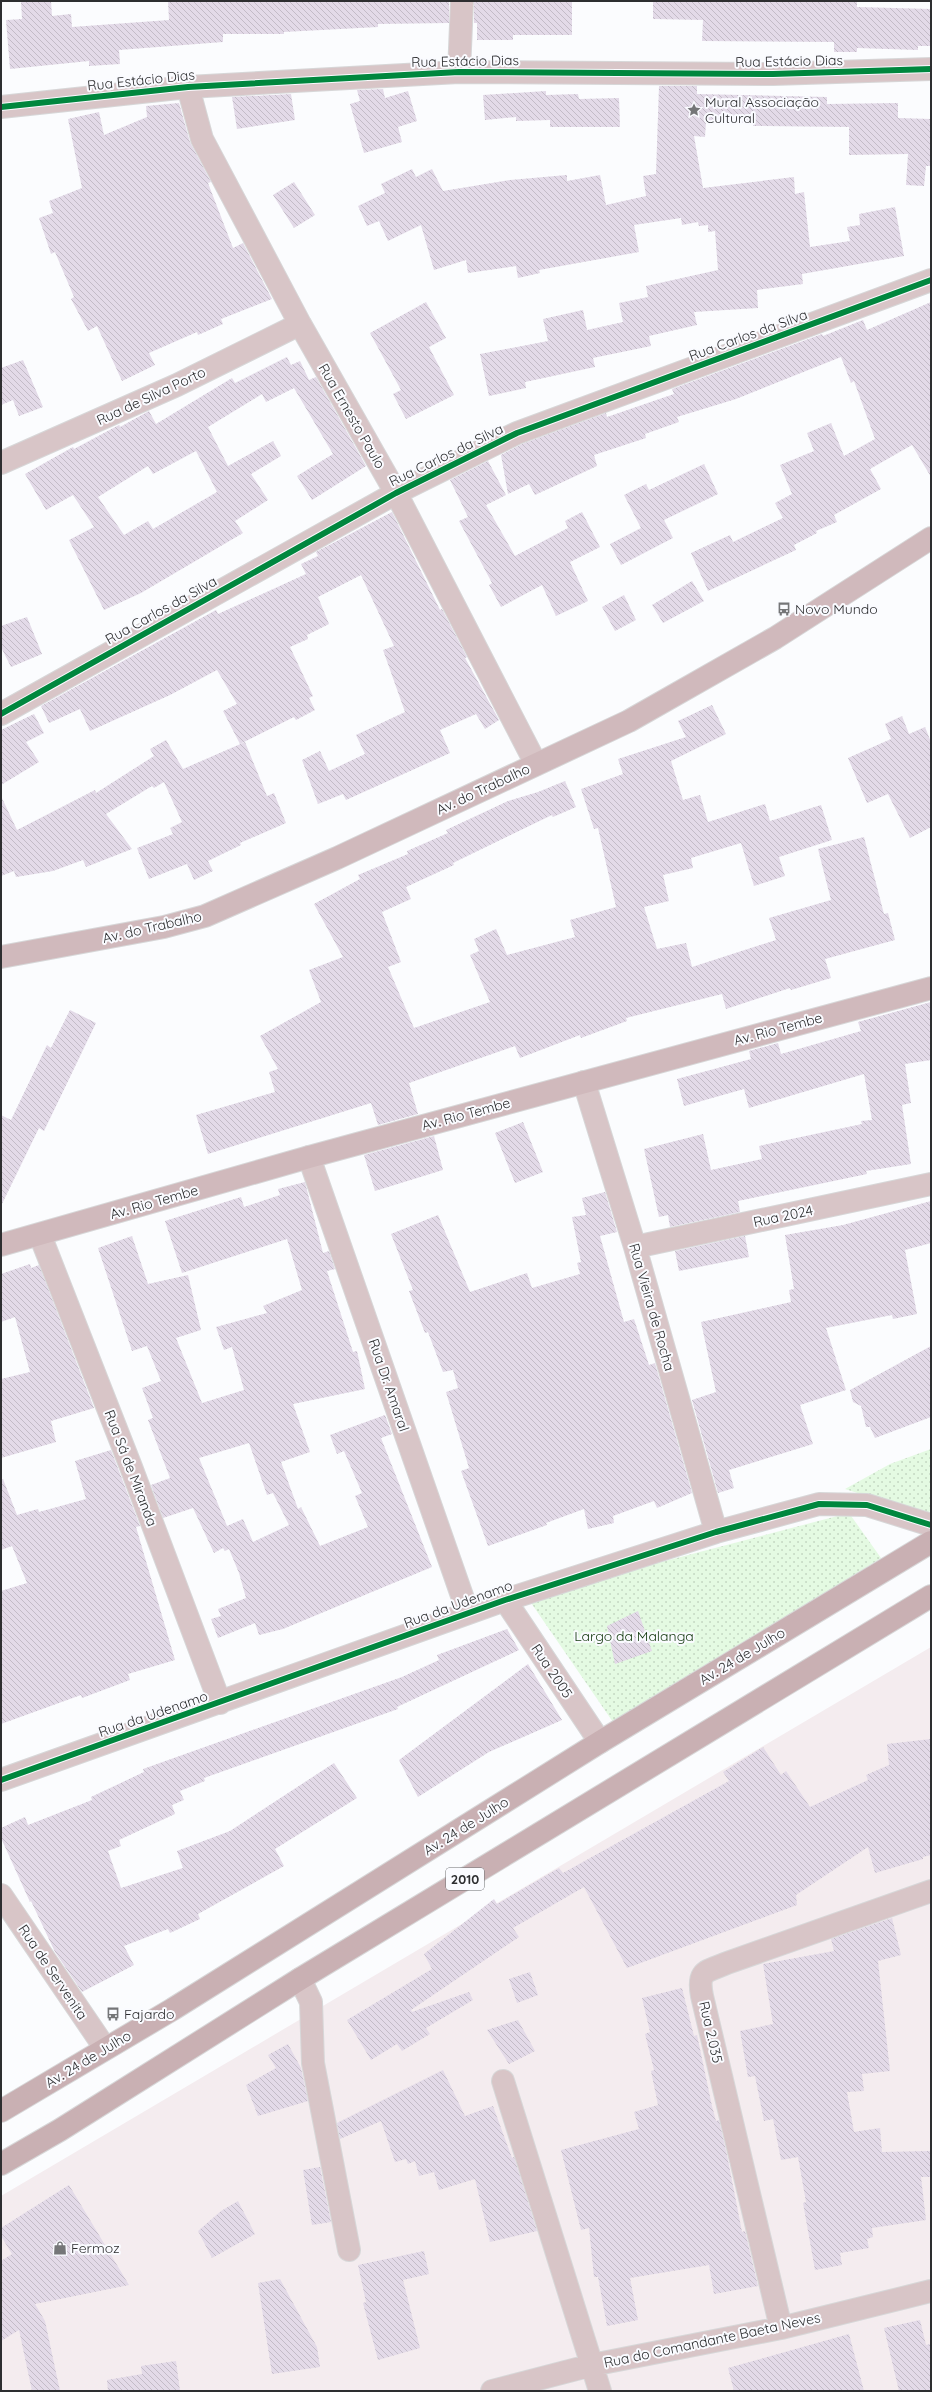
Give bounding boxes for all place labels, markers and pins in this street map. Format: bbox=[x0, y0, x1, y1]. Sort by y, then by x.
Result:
place label: Mural Associação Cultural bbox=[705, 93, 819, 127]
place icon: Mural Associação Cultural bbox=[686, 102, 702, 118]
place label: Novo Mundo bbox=[795, 600, 878, 618]
bus stop icon: Novo Mundo bbox=[776, 601, 792, 617]
place label: Fajardo bbox=[124, 2005, 174, 2023]
bus stop icon: Fajardo bbox=[105, 2006, 121, 2022]
place label: Fermoz bbox=[71, 2239, 120, 2257]
shop icon: Fermoz bbox=[52, 2240, 68, 2256]

